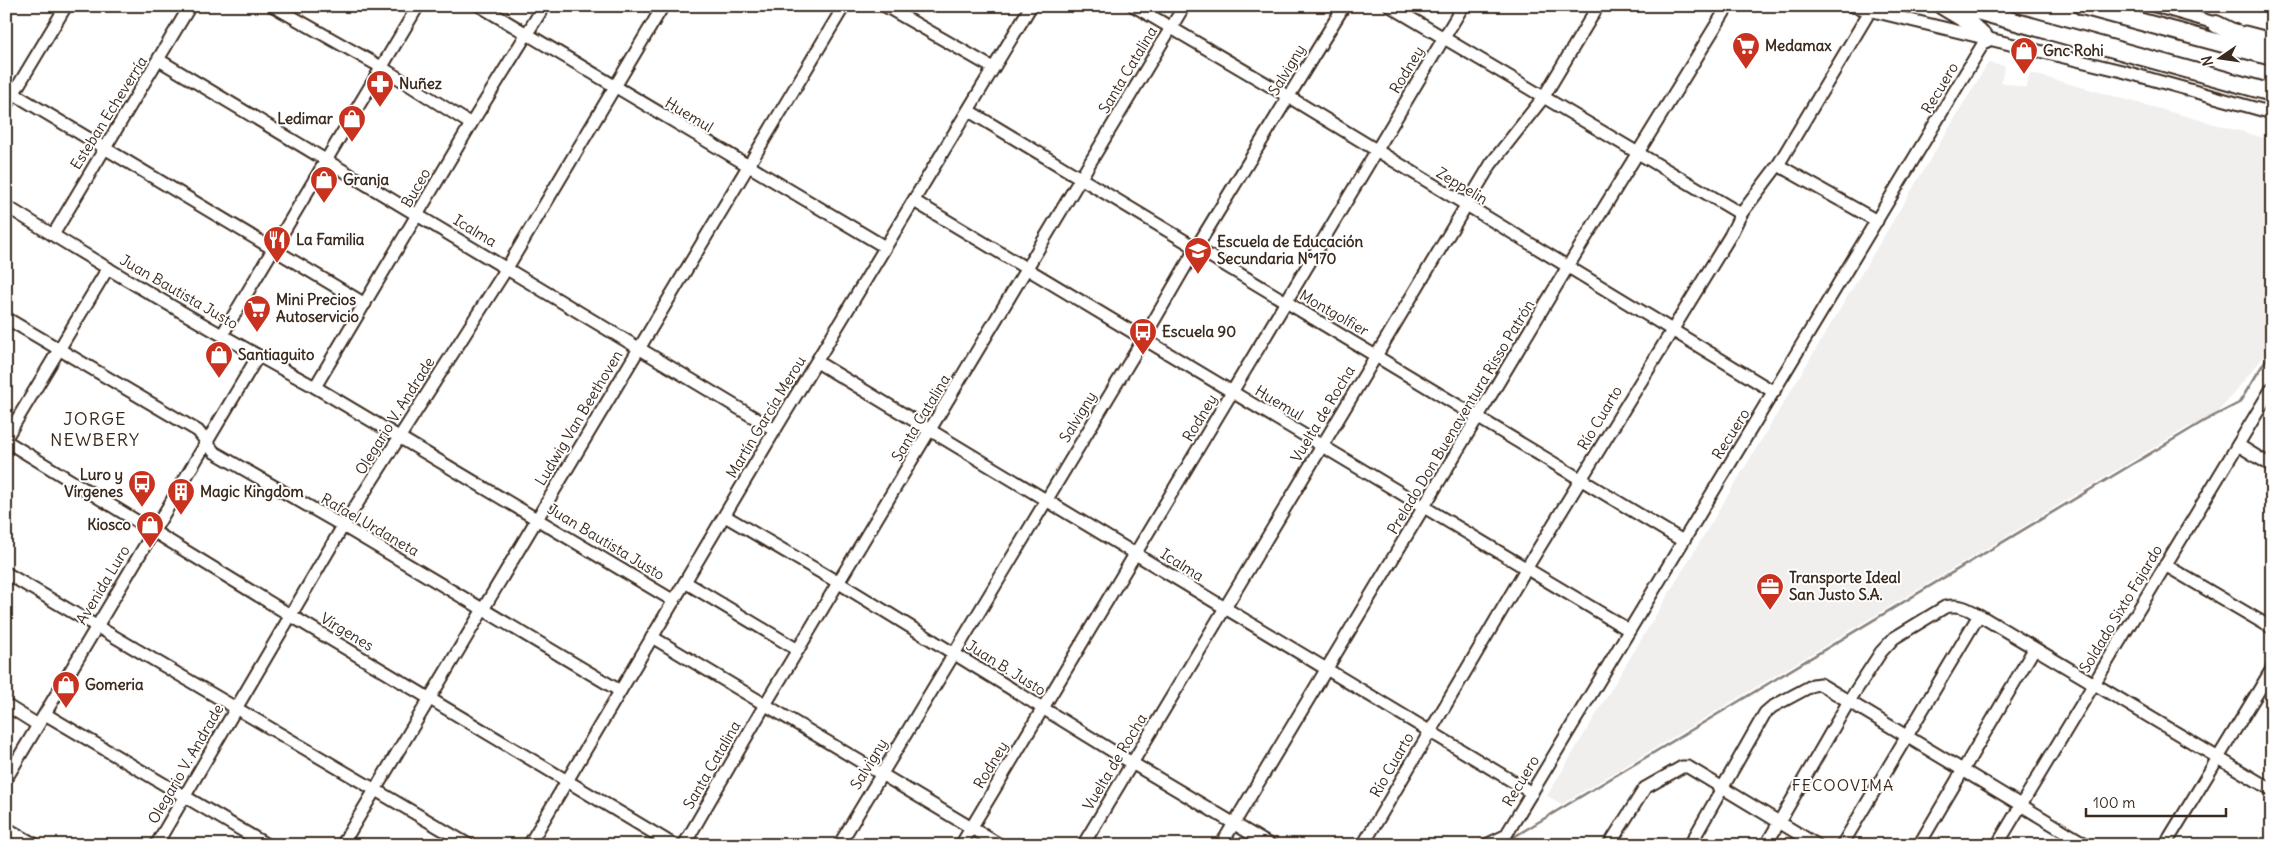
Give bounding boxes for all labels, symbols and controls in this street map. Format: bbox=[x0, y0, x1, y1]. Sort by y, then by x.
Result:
street label: Santa Catalina bbox=[1094, 22, 1161, 117]
supermarket icon: Medamax bbox=[1731, 31, 1761, 70]
north arrow bbox=[2196, 32, 2246, 82]
place label: Medamax bbox=[1765, 36, 1832, 55]
shop icon: Gnc Rohi bbox=[2009, 36, 2039, 75]
street label: Salvigny bbox=[1264, 41, 1309, 99]
place label: Gnc Rohi bbox=[2043, 41, 2104, 60]
street label: Rodney bbox=[1385, 43, 1428, 97]
street label: Esteban Echeverría bbox=[66, 52, 151, 173]
text: N bbox=[2197, 54, 2217, 68]
street label: Recuero bbox=[1917, 59, 1962, 117]
pharmacy icon: Nuñez bbox=[365, 69, 395, 108]
place label: Nuñez bbox=[399, 74, 442, 93]
street label: Huemul bbox=[662, 93, 717, 136]
shop icon: Ledimar bbox=[337, 104, 367, 143]
place label: Ledimar bbox=[277, 109, 334, 128]
street label: Zeppelin bbox=[1433, 163, 1492, 208]
shop icon: Granja bbox=[309, 165, 339, 204]
street label: Buceo bbox=[397, 165, 434, 211]
place label: Granja bbox=[343, 170, 389, 189]
street label: Icalma bbox=[450, 210, 501, 251]
restaurant icon: La Familia bbox=[262, 225, 292, 264]
place label: La Familia bbox=[296, 230, 365, 249]
place label: Escuela de Educación Secundaria Nº170 bbox=[1217, 232, 1363, 268]
school or university icon: Escuela de Educación Secundaria Nº170 bbox=[1183, 236, 1213, 275]
street label: Juan Bautista Justo bbox=[117, 250, 242, 333]
street label: Montgolfier bbox=[1296, 285, 1372, 340]
place label: Mini Precios Autoservicio bbox=[276, 290, 360, 326]
supermarket icon: Mini Precios Autoservicio bbox=[242, 294, 272, 333]
street label: Prelado Don Buenaventura Risso Patrón bbox=[1383, 296, 1538, 538]
bus stop icon: Escuela 90 bbox=[1128, 317, 1158, 356]
place label: Escuela 90 bbox=[1162, 322, 1236, 341]
shop icon: Santiaguito bbox=[204, 340, 234, 379]
place label: Santiaguito bbox=[238, 345, 315, 365]
street label: Ludwig Van Beethoven bbox=[531, 346, 627, 489]
street label: Martín García Merou bbox=[722, 352, 810, 481]
street label: Olegario V. Andrade bbox=[351, 353, 438, 478]
street label: Vuelta de Rocha bbox=[1286, 362, 1359, 466]
street label: Santa Catalina bbox=[887, 370, 954, 465]
street label: Huemul bbox=[1252, 381, 1307, 424]
street label: Río Cuarto bbox=[1573, 382, 1626, 453]
street label: Salvigny bbox=[1055, 388, 1100, 446]
street label: Rodney bbox=[1178, 391, 1221, 445]
street label: Recuero bbox=[1708, 405, 1754, 463]
district label: JORGE NEWBERY bbox=[50, 407, 140, 451]
place label: Luro y Vírgenes bbox=[64, 465, 123, 502]
bus stop icon: Luro y Vírgenes bbox=[127, 469, 157, 508]
building icon: Magic Kingdom bbox=[166, 477, 196, 516]
place label: Magic Kingdom bbox=[200, 482, 304, 502]
street label: Rafael Urdaneta bbox=[318, 489, 423, 561]
street label: Juan Bautista Justo bbox=[544, 499, 668, 584]
shop icon: Kiosco bbox=[135, 510, 165, 549]
place label: Kiosco bbox=[87, 515, 132, 534]
street label: Soldado Sixto Fajardo bbox=[2075, 541, 2166, 676]
street label: Avenida Luro bbox=[71, 542, 134, 628]
street label: Icalma bbox=[1157, 544, 1208, 585]
place label: Transporte Ideal San Justo S.A. bbox=[1789, 568, 1901, 604]
office icon: Transporte Ideal San Justo S.A. bbox=[1755, 572, 1785, 611]
street label: Vírgenes bbox=[317, 608, 377, 655]
street label: Juan B. Justo bbox=[963, 636, 1050, 700]
shop icon: Gomeria bbox=[51, 670, 81, 709]
place label: Gomeria bbox=[85, 675, 144, 694]
street label: Olegario V. Andrade bbox=[144, 700, 228, 827]
street label: Vuelta de Rocha bbox=[1078, 710, 1151, 814]
street label: Santa Catalina bbox=[679, 717, 745, 812]
street label: Río Cuarto bbox=[1365, 729, 1418, 800]
street label: Salvigny bbox=[846, 735, 891, 793]
street label: Rodney bbox=[969, 738, 1012, 792]
street label: Recuero bbox=[1498, 752, 1543, 810]
district label: FECOOVIMA bbox=[1792, 775, 1894, 795]
scale bar bbox=[2086, 786, 2226, 818]
text: 100 m bbox=[2093, 793, 2135, 812]

